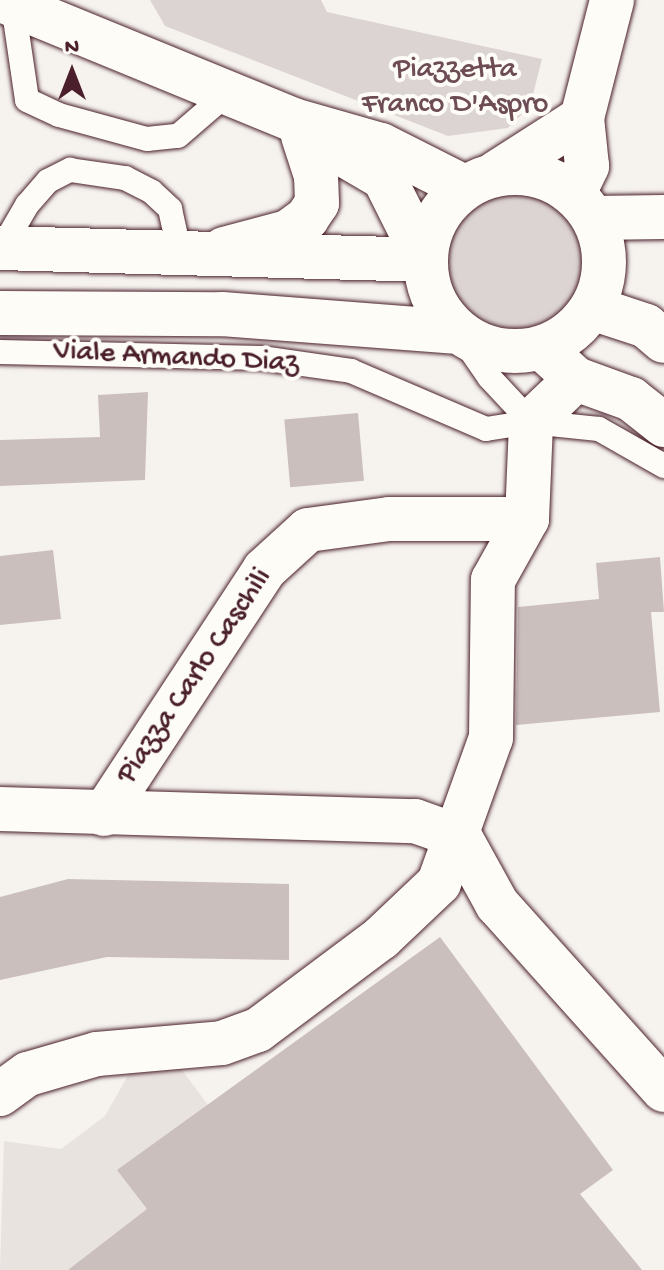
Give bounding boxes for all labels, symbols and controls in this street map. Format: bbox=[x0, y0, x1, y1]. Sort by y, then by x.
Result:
north arrow bbox=[32, 32, 112, 112]
text: N bbox=[65, 35, 79, 61]
park label: Piazzetta Franco D'Aspro bbox=[362, 53, 548, 124]
street label: Viale Armando Diaz bbox=[52, 335, 300, 383]
street label: Piazza Carlo Caschili bbox=[110, 562, 282, 792]

